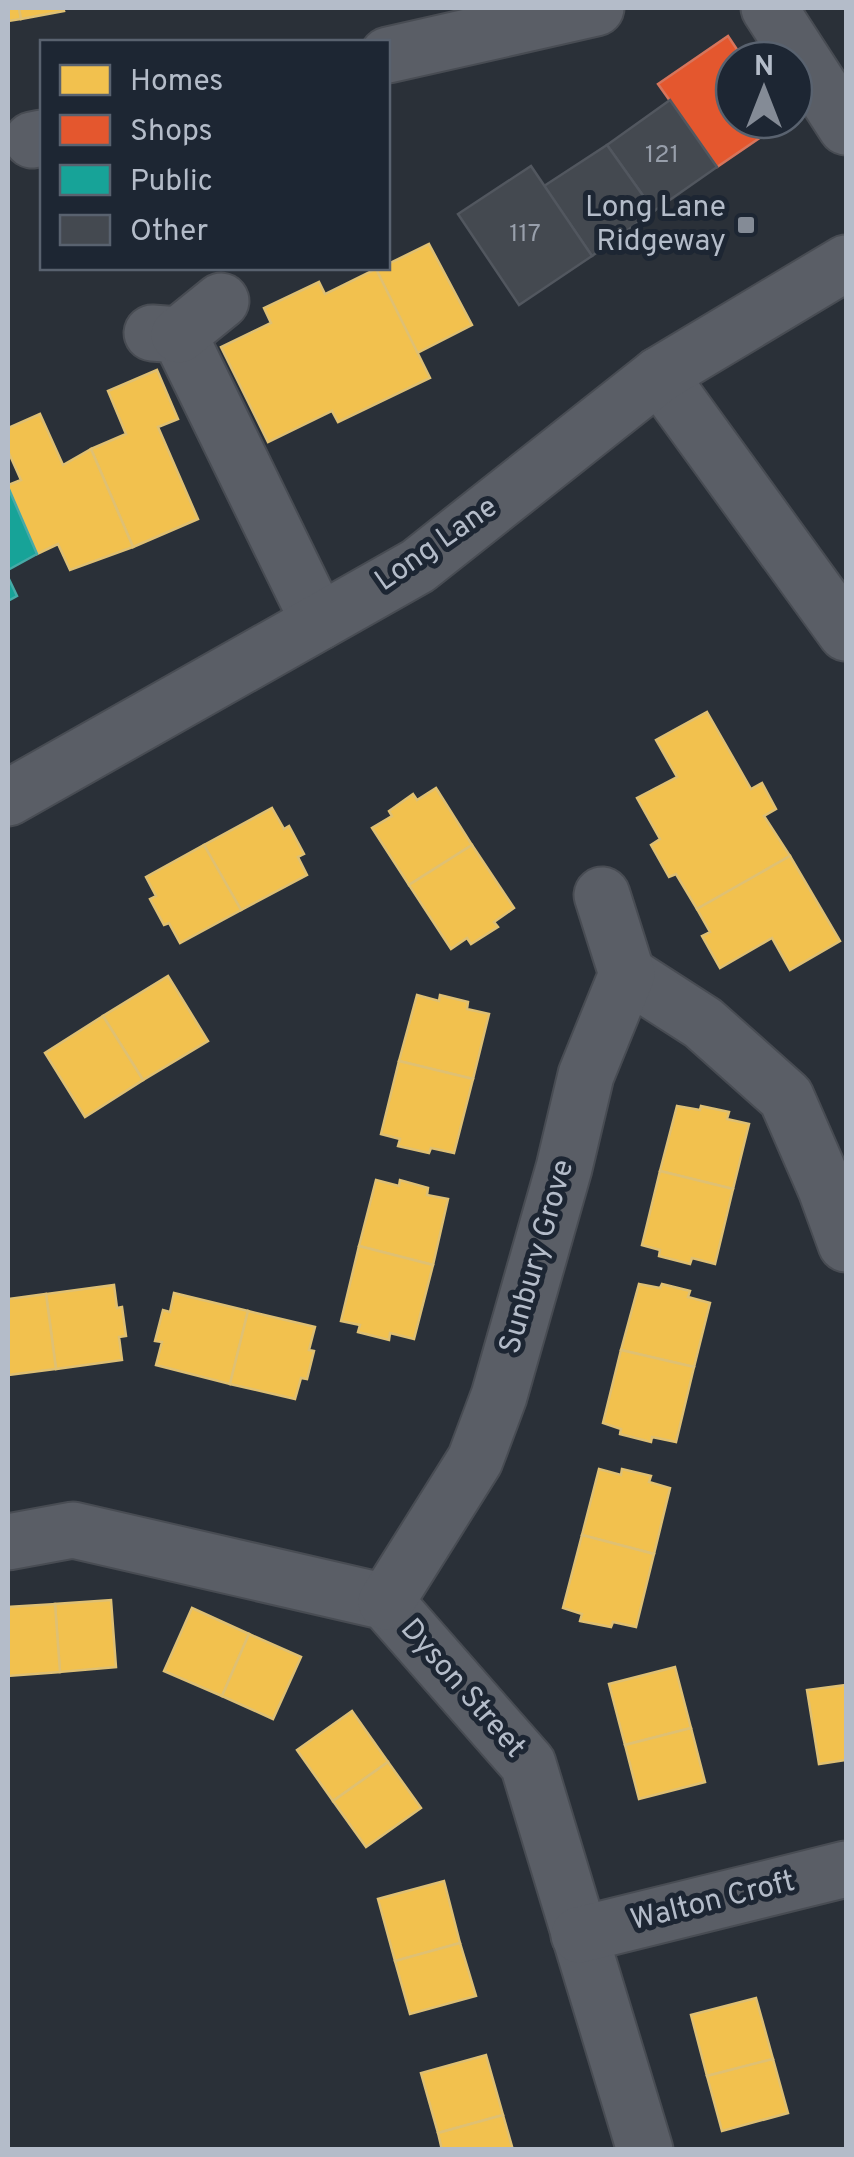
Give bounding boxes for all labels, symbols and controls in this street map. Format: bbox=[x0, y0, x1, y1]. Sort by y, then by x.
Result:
legend bbox=[40, 40, 390, 270]
north arrow bbox=[714, 40, 814, 140]
text: N bbox=[754, 50, 774, 86]
text: Homes bbox=[130, 64, 223, 101]
text: Shops bbox=[130, 114, 213, 151]
house number: 121 bbox=[645, 140, 679, 172]
text: Public bbox=[130, 164, 213, 201]
place label: Long Lane Ridgeway bbox=[585, 190, 726, 261]
text: Other bbox=[130, 214, 208, 251]
marker: Long Lane Ridgeway bbox=[735, 214, 757, 236]
house number: 117 bbox=[509, 219, 541, 251]
street label: Long Lane bbox=[369, 489, 505, 601]
street label: Sunbury Grove bbox=[493, 1156, 583, 1358]
street label: Dyson Street bbox=[392, 1612, 532, 1766]
street label: Walton Croft bbox=[627, 1864, 799, 1940]

